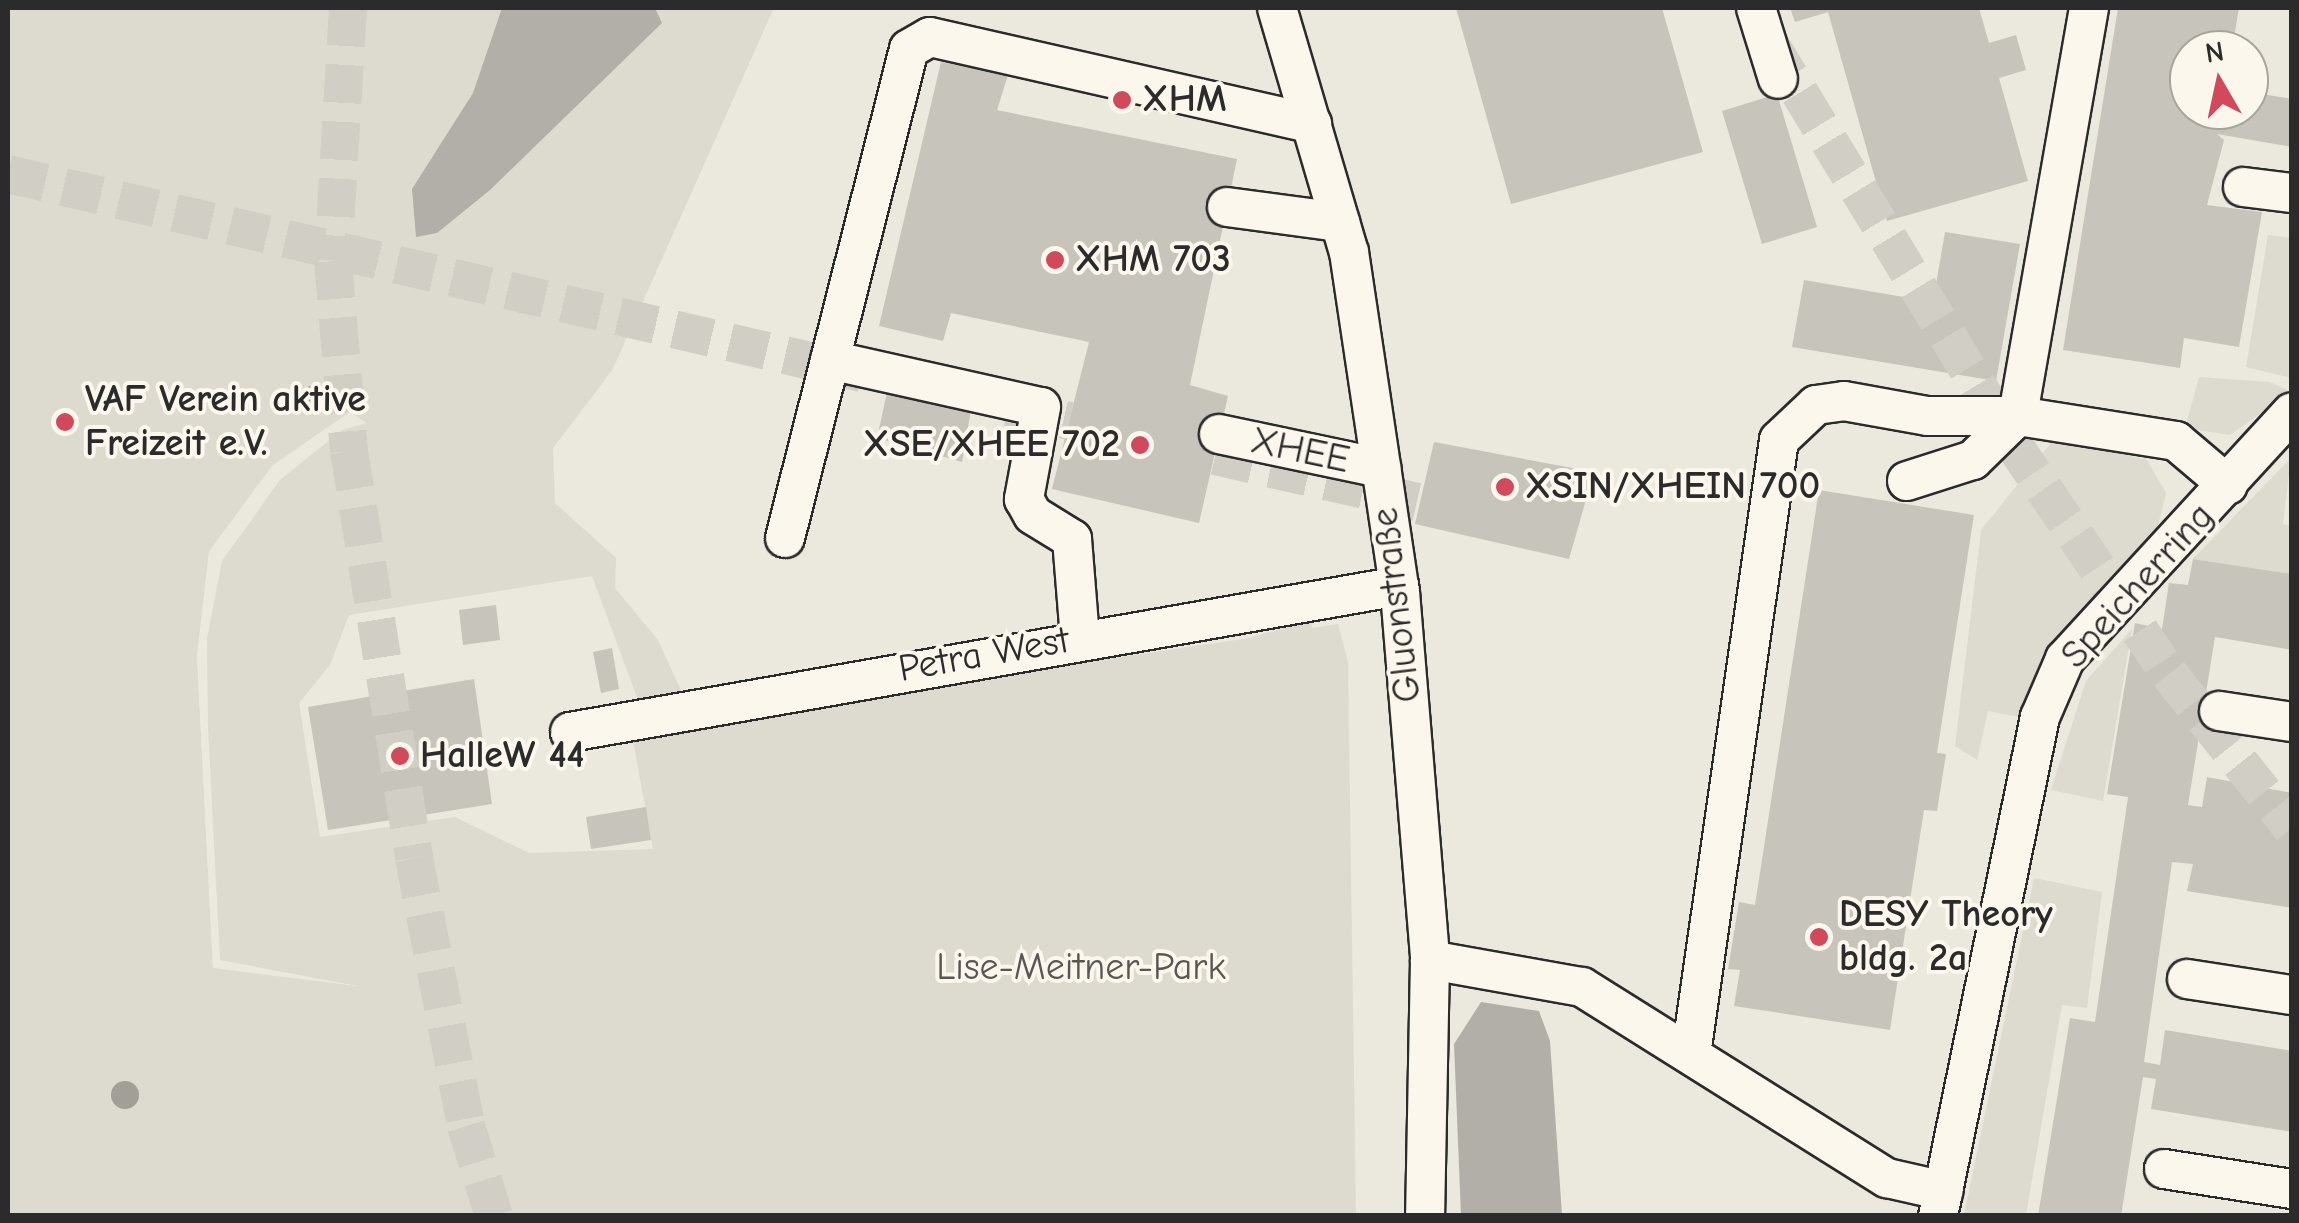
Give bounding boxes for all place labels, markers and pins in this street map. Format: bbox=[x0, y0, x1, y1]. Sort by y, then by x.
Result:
place label: XHM bbox=[1142, 77, 1227, 123]
marker: XHM bbox=[1111, 89, 1133, 111]
place label: XHM 703 bbox=[1075, 237, 1231, 283]
marker: XHM 703 bbox=[1044, 249, 1066, 271]
place label: VAF Verein aktive Freizeit e.V. bbox=[85, 377, 366, 466]
marker: VAF Verein aktive Freizeit e.V. bbox=[54, 411, 76, 433]
place label: XSE/XHEE 702 bbox=[863, 422, 1120, 468]
marker: XSE/XHEE 702 bbox=[1129, 434, 1151, 456]
place label: XSIN/XHEIN 700 bbox=[1525, 464, 1820, 510]
marker: XSIN/XHEIN 700 bbox=[1494, 476, 1516, 498]
place label: HalleW 44 bbox=[420, 733, 584, 779]
marker: HalleW 44 bbox=[389, 745, 411, 767]
place label: DESY Theory bldg. 2a bbox=[1839, 892, 2053, 982]
marker: DESY Theory bldg. 2a bbox=[1808, 926, 1830, 948]

